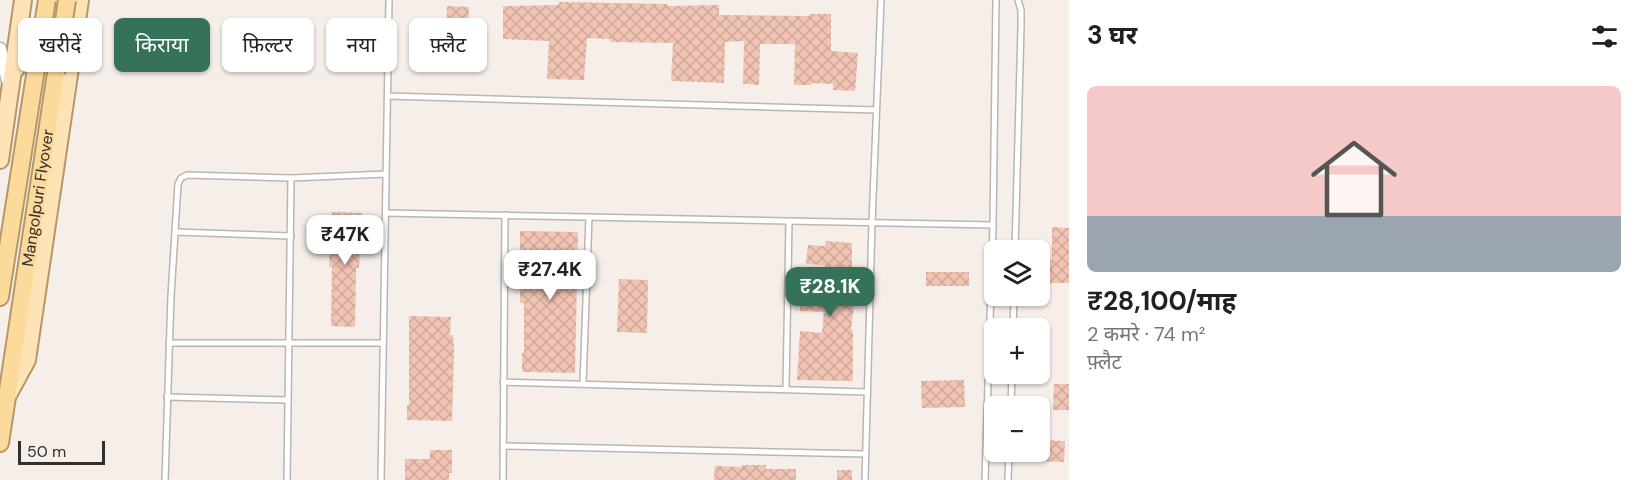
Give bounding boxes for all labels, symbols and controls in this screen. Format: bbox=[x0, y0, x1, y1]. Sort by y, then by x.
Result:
chip: खरीदें bbox=[18, 18, 102, 72]
chip: किराया bbox=[114, 18, 210, 72]
chip: फ़िल्टर bbox=[222, 18, 314, 72]
chip: नया bbox=[326, 18, 397, 72]
chip: फ़्लैट bbox=[409, 18, 487, 72]
text: 3 घर bbox=[1087, 18, 1137, 52]
icon: filters bbox=[1588, 20, 1621, 53]
icon: home bbox=[1300, 125, 1408, 233]
street label: Mangolpuri Flyover bbox=[17, 128, 58, 268]
pin: ₹47K bbox=[309, 215, 381, 266]
text: ₹47K bbox=[320, 221, 370, 247]
map controls bbox=[984, 240, 1050, 462]
button: layers bbox=[984, 240, 1050, 306]
pin: ₹27.4K bbox=[501, 250, 599, 301]
text: ₹27.4K bbox=[518, 256, 582, 282]
pin: ₹28.1K bbox=[781, 267, 879, 318]
text: ₹28.1K bbox=[799, 273, 861, 299]
text: ₹28,100/माह bbox=[1087, 284, 1236, 318]
button: + bbox=[984, 318, 1050, 384]
text: 2 कमरे · 74 m² bbox=[1087, 321, 1205, 347]
text: फ़्लैट bbox=[1087, 349, 1122, 375]
button: − bbox=[984, 396, 1050, 462]
scale bar bbox=[18, 438, 105, 466]
text: 50 m bbox=[27, 441, 66, 462]

